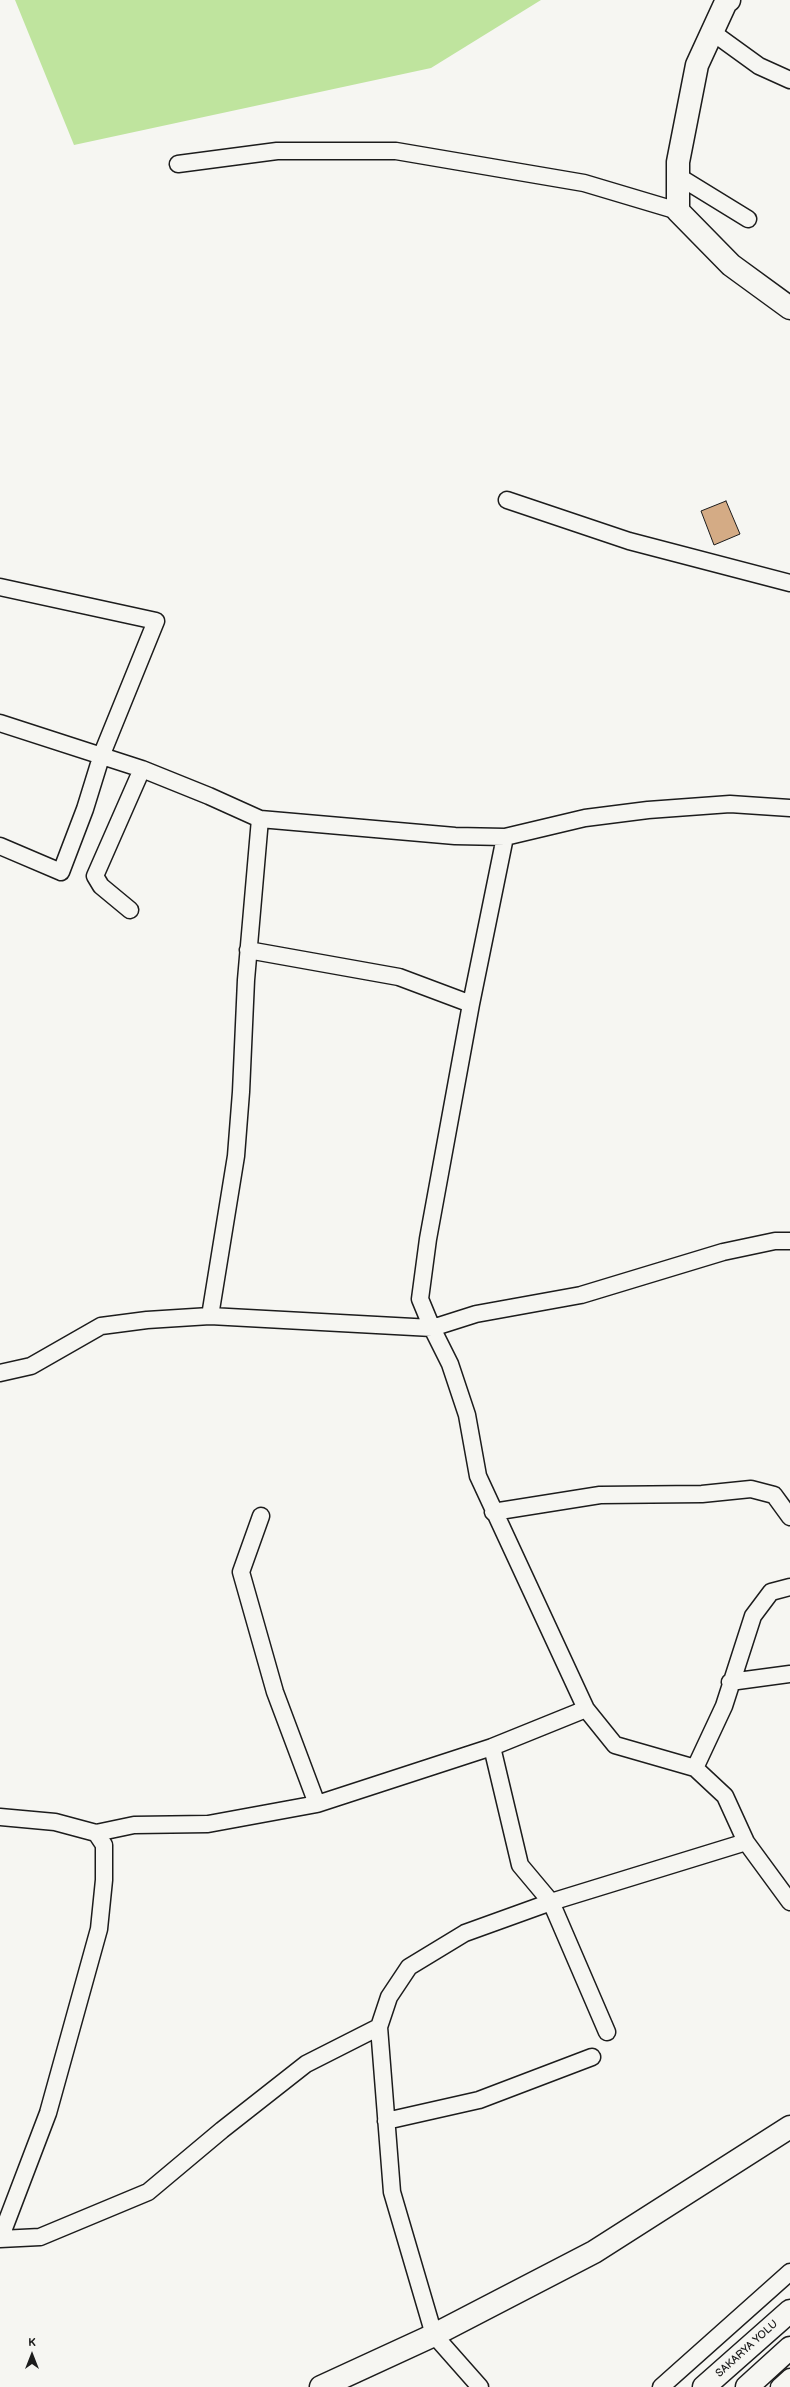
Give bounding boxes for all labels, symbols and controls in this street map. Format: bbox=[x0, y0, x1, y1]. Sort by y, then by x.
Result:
street label: SAKARYA YOLU bbox=[713, 2318, 781, 2380]
north arrow bbox=[12, 2335, 52, 2375]
text: K bbox=[28, 2336, 36, 2349]

